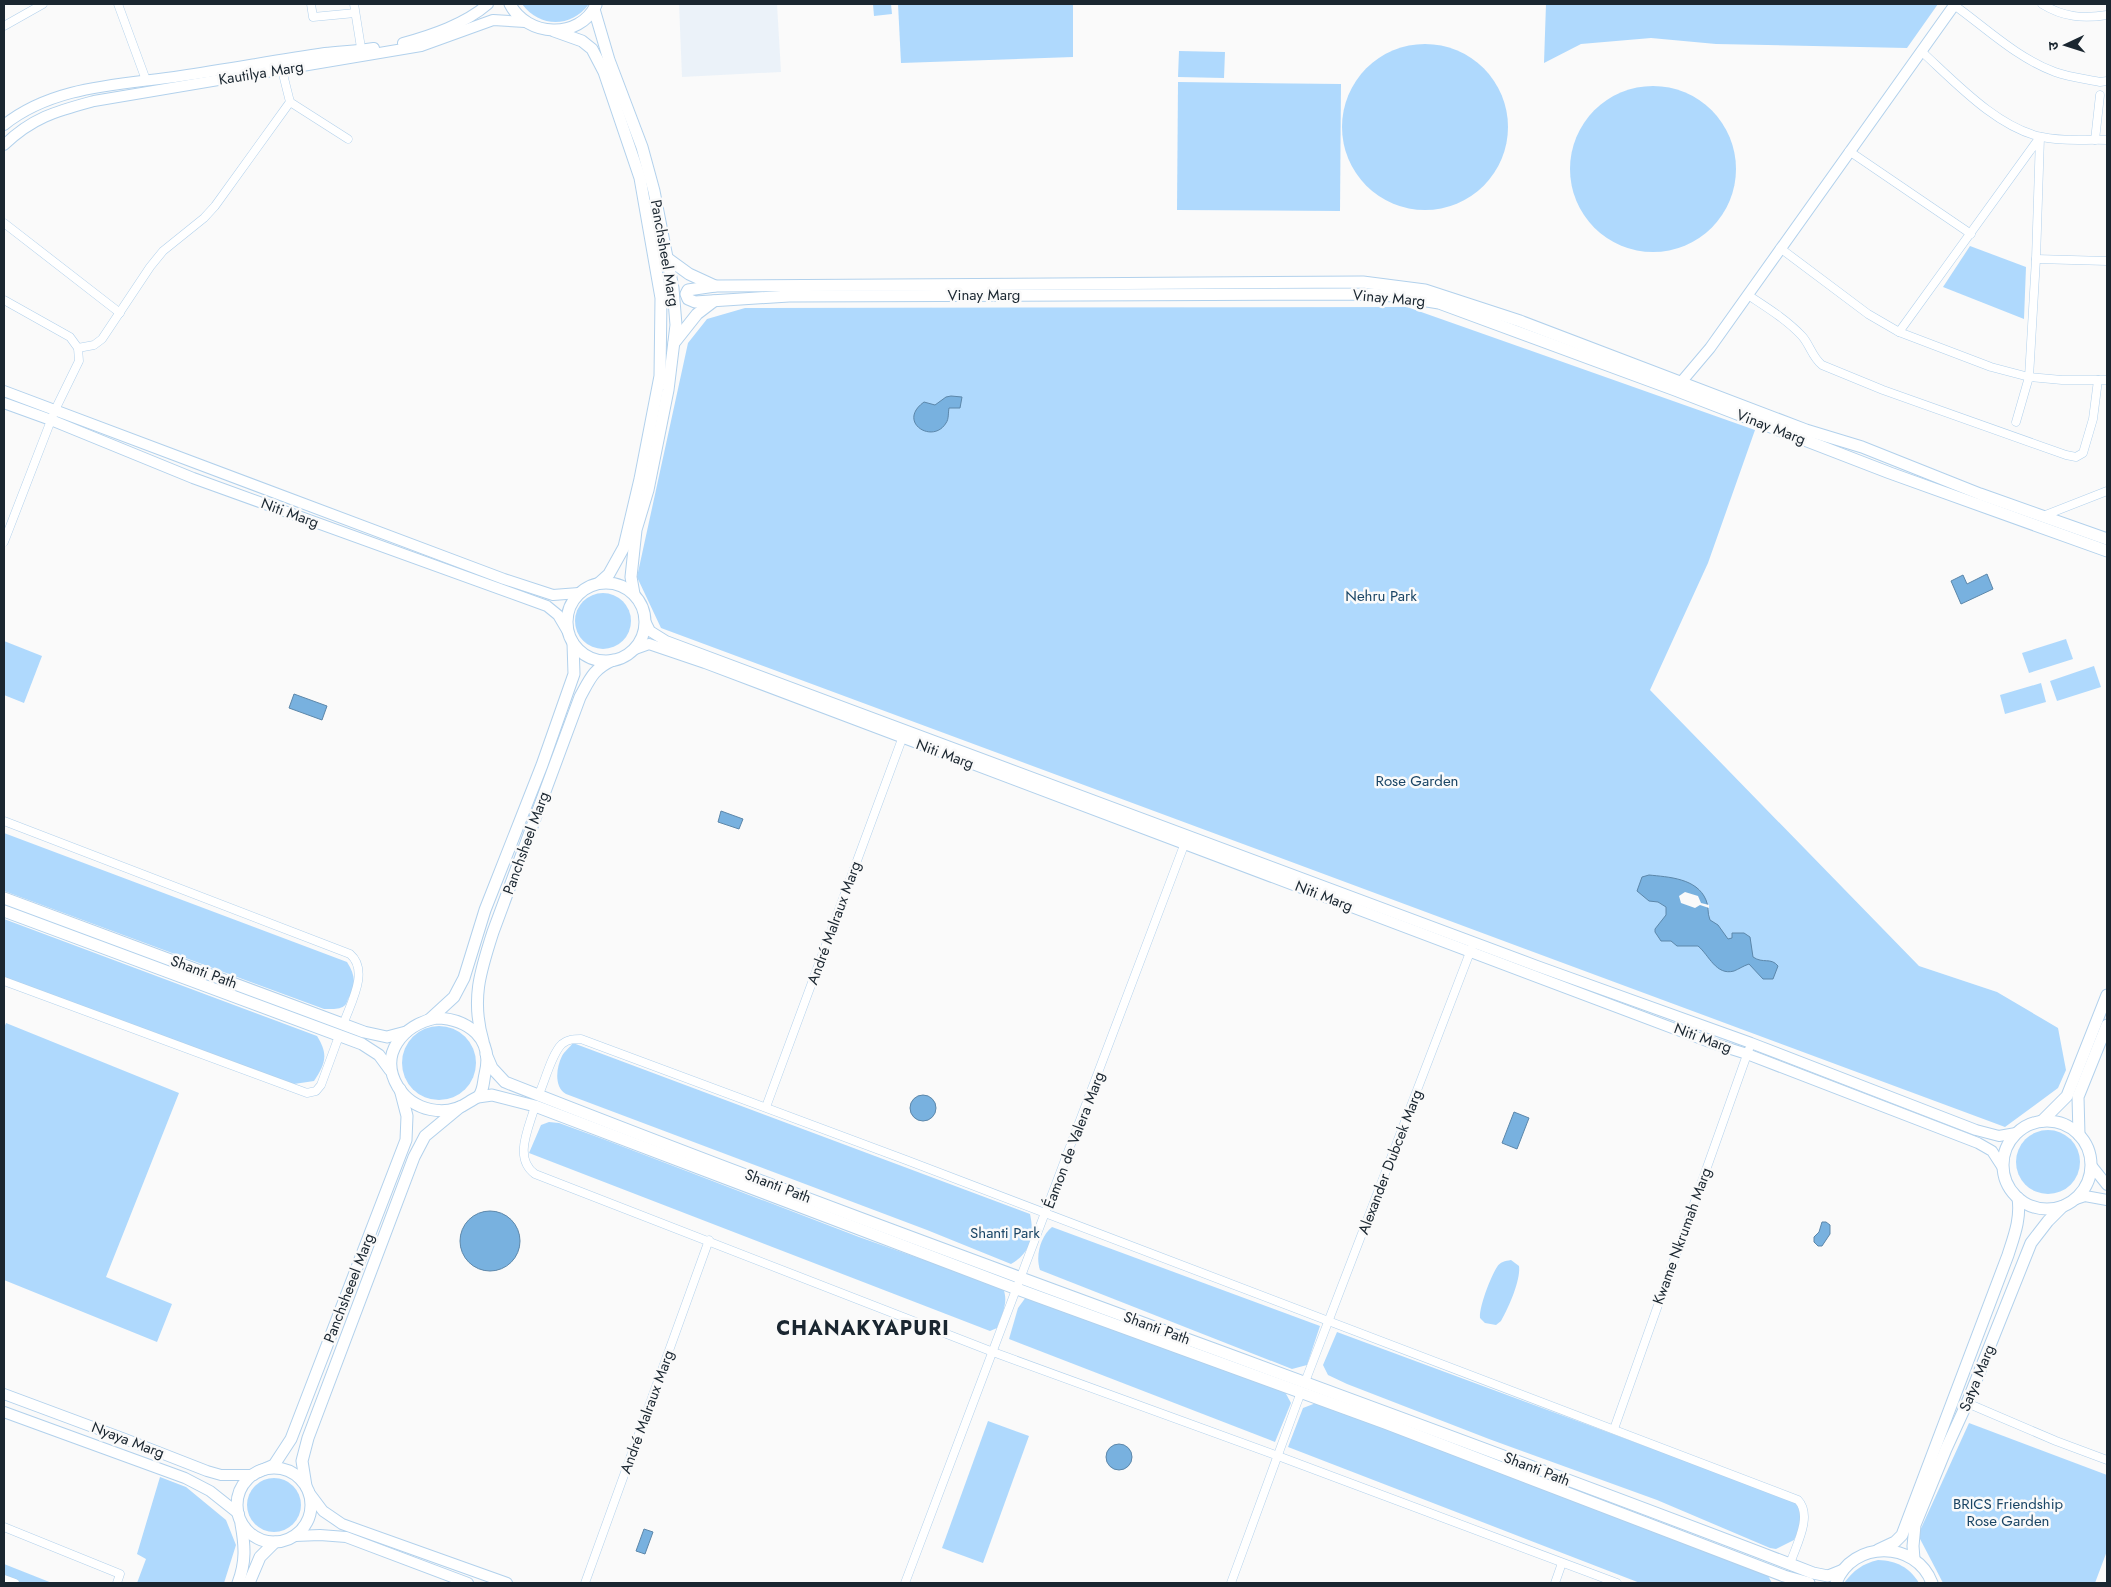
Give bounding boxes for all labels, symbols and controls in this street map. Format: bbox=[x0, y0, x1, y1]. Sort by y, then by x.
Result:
north arrow bbox=[2041, 20, 2091, 70]
text: उ bbox=[2043, 40, 2063, 51]
street label: Kautilya Marg bbox=[217, 55, 305, 91]
street label: Panchsheel Marg bbox=[645, 198, 685, 308]
street label: Vinay Marg bbox=[948, 284, 1020, 306]
street label: Vinay Marg bbox=[1352, 284, 1426, 312]
street label: Vinay Marg bbox=[1733, 404, 1809, 450]
street label: Niti Marg bbox=[258, 492, 322, 534]
park label: Nehru Park bbox=[1345, 585, 1417, 607]
street label: Niti Marg bbox=[913, 733, 977, 775]
park label: Rose Garden bbox=[1376, 770, 1459, 792]
street label: Panchsheel Marg bbox=[497, 788, 555, 898]
street label: André Malraux Marg bbox=[801, 858, 867, 988]
street label: Niti Marg bbox=[1292, 875, 1356, 917]
street label: Shanti Path bbox=[168, 950, 240, 994]
street label: Niti Marg bbox=[1671, 1017, 1735, 1059]
street label: Éamon de Valera Marg bbox=[1038, 1068, 1110, 1212]
street label: Alexander Dubcek Marg bbox=[1352, 1086, 1428, 1238]
street label: Shanti Path bbox=[742, 1163, 814, 1209]
street label: Kwame Nkrumah Marg bbox=[1647, 1164, 1717, 1308]
park label: Shanti Park bbox=[970, 1222, 1040, 1244]
street label: Panchsheeel Marg bbox=[318, 1230, 380, 1346]
street label: Shanti Path bbox=[1121, 1306, 1193, 1350]
district label: CHANAKYAPURI bbox=[776, 1314, 950, 1343]
street label: Satya Marg bbox=[1954, 1341, 2000, 1415]
street label: André Malraux Marg bbox=[614, 1347, 680, 1477]
street label: Nyaya Marg bbox=[88, 1416, 168, 1464]
street label: Shanti Path bbox=[1501, 1446, 1573, 1492]
park label: BRICS Friendship Rose Garden bbox=[1953, 1493, 2064, 1532]

